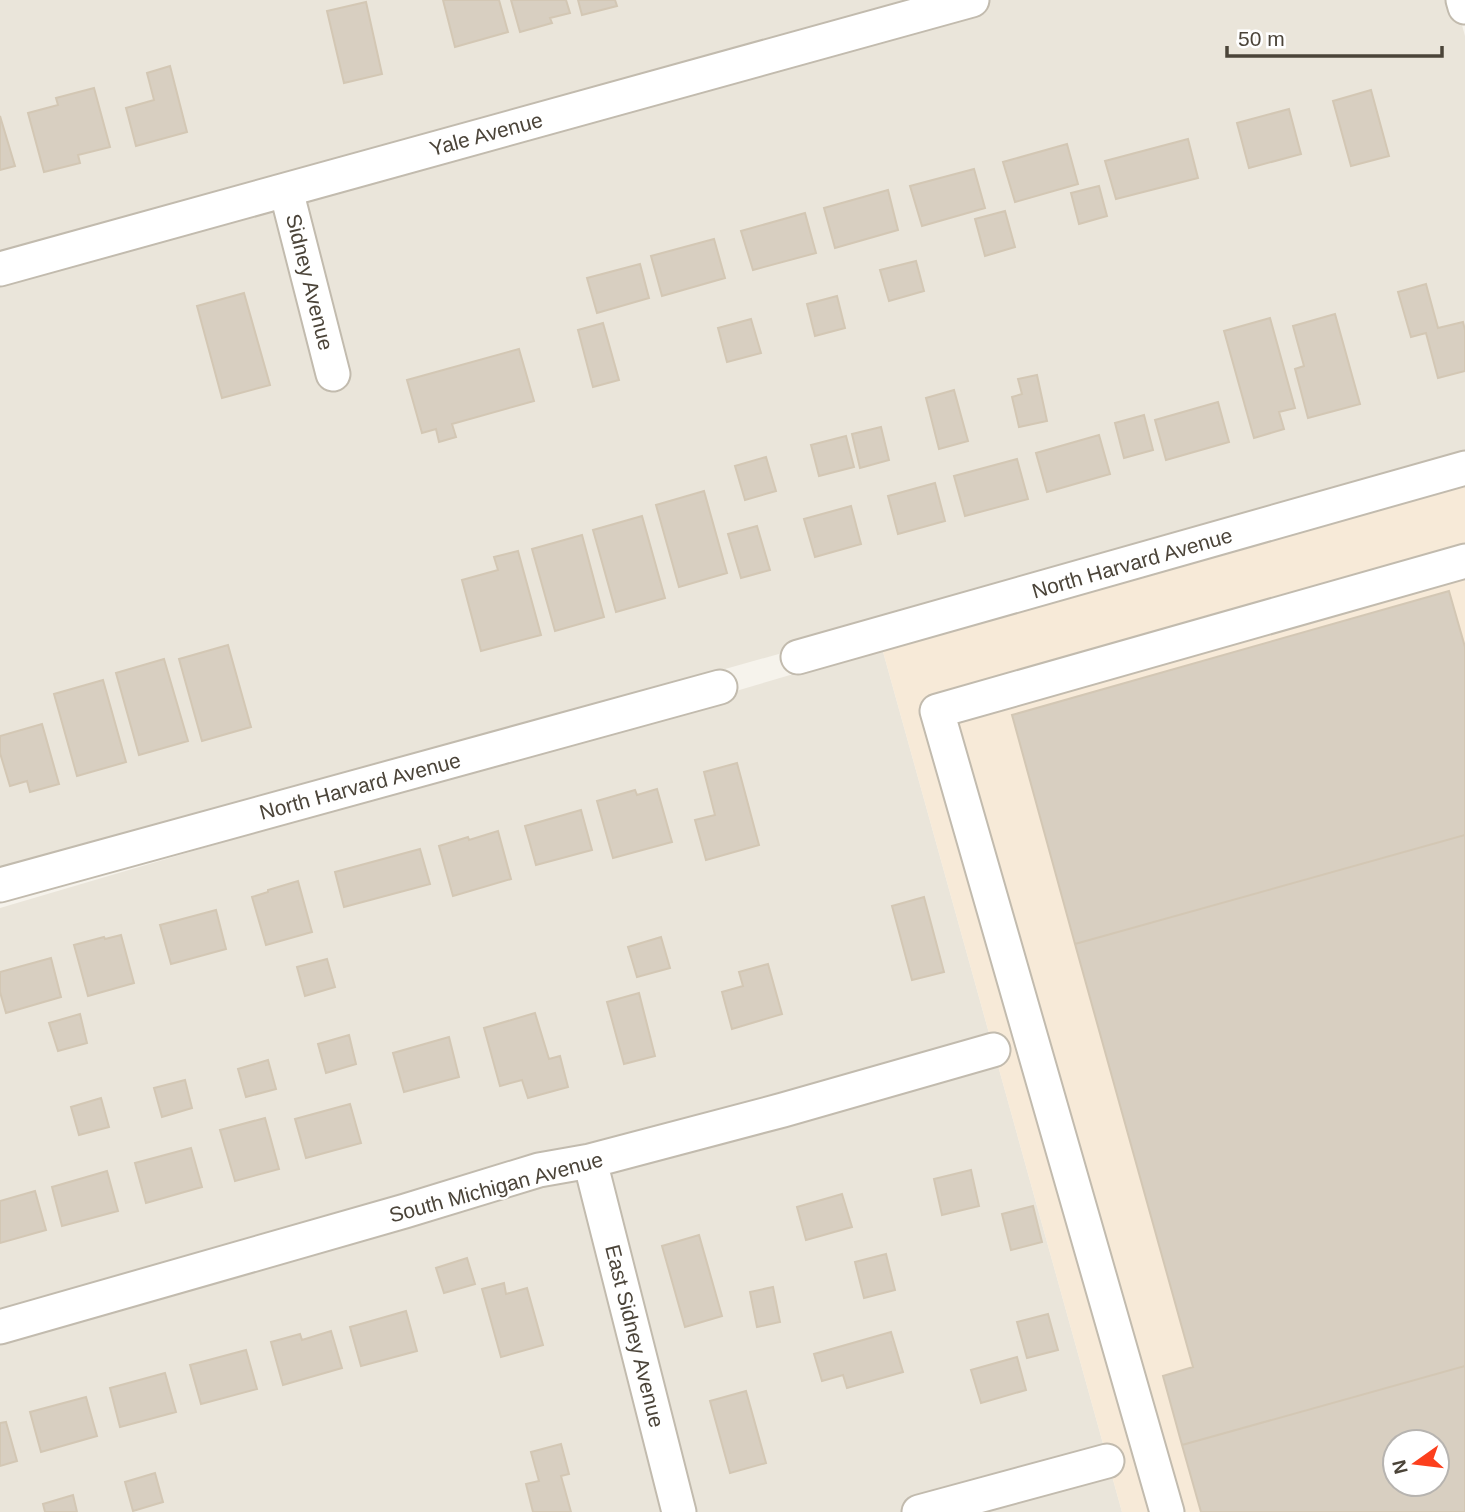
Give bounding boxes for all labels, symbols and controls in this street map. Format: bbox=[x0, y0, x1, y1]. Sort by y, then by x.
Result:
scale bar bbox=[1227, 14, 1442, 58]
text: 50 m bbox=[1238, 27, 1285, 50]
street label: Yale Avenue bbox=[427, 108, 545, 160]
street label: Sidney Avenue bbox=[282, 211, 338, 353]
street label: North Harvard Avenue bbox=[1029, 523, 1235, 603]
street label: North Harvard Avenue bbox=[257, 748, 463, 824]
street label: South Michigan Avenue bbox=[387, 1147, 605, 1227]
street label: East Sidney Avenue bbox=[601, 1242, 669, 1430]
north arrow bbox=[1381, 1428, 1451, 1498]
text: N bbox=[1388, 1458, 1412, 1476]

